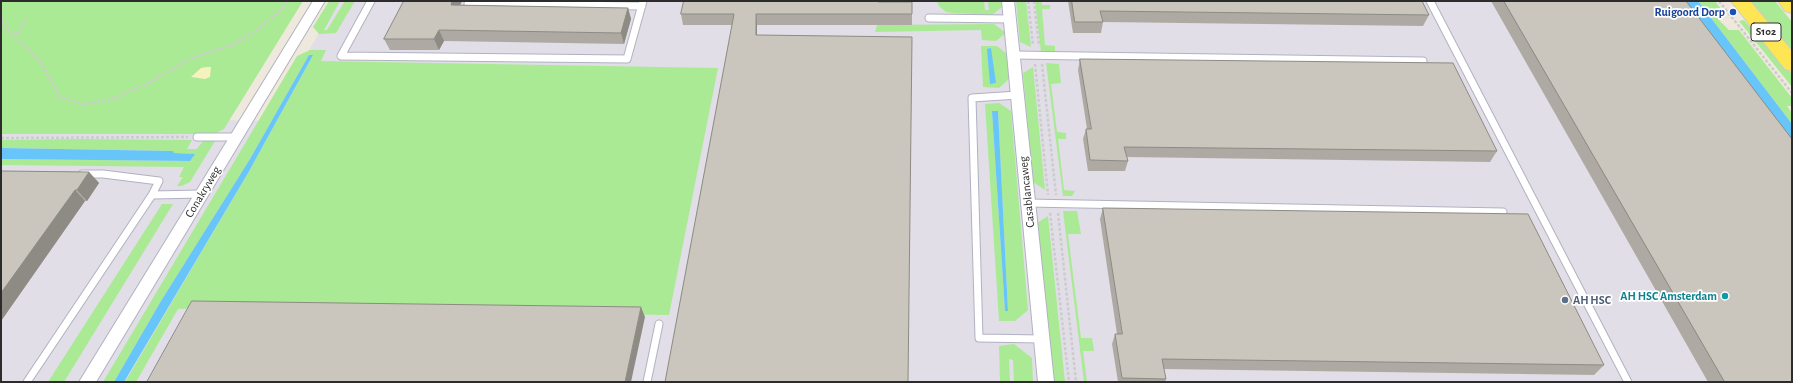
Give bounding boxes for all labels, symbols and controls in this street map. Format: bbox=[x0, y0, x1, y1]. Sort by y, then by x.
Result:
place label: Ruigoord Dorp bbox=[1655, 5, 1725, 19]
marker: Ruigoord Dorp bbox=[1728, 7, 1738, 17]
road number: S102 bbox=[1751, 23, 1781, 41]
street label: Casablancaweg bbox=[1016, 156, 1038, 228]
street label: Conakryweg bbox=[182, 164, 224, 220]
place label: AH HSC Amsterdam bbox=[1620, 289, 1717, 303]
marker: AH HSC Amsterdam bbox=[1720, 291, 1730, 301]
place label: AH HSC bbox=[1573, 293, 1611, 307]
marker: AH HSC bbox=[1560, 295, 1570, 305]

